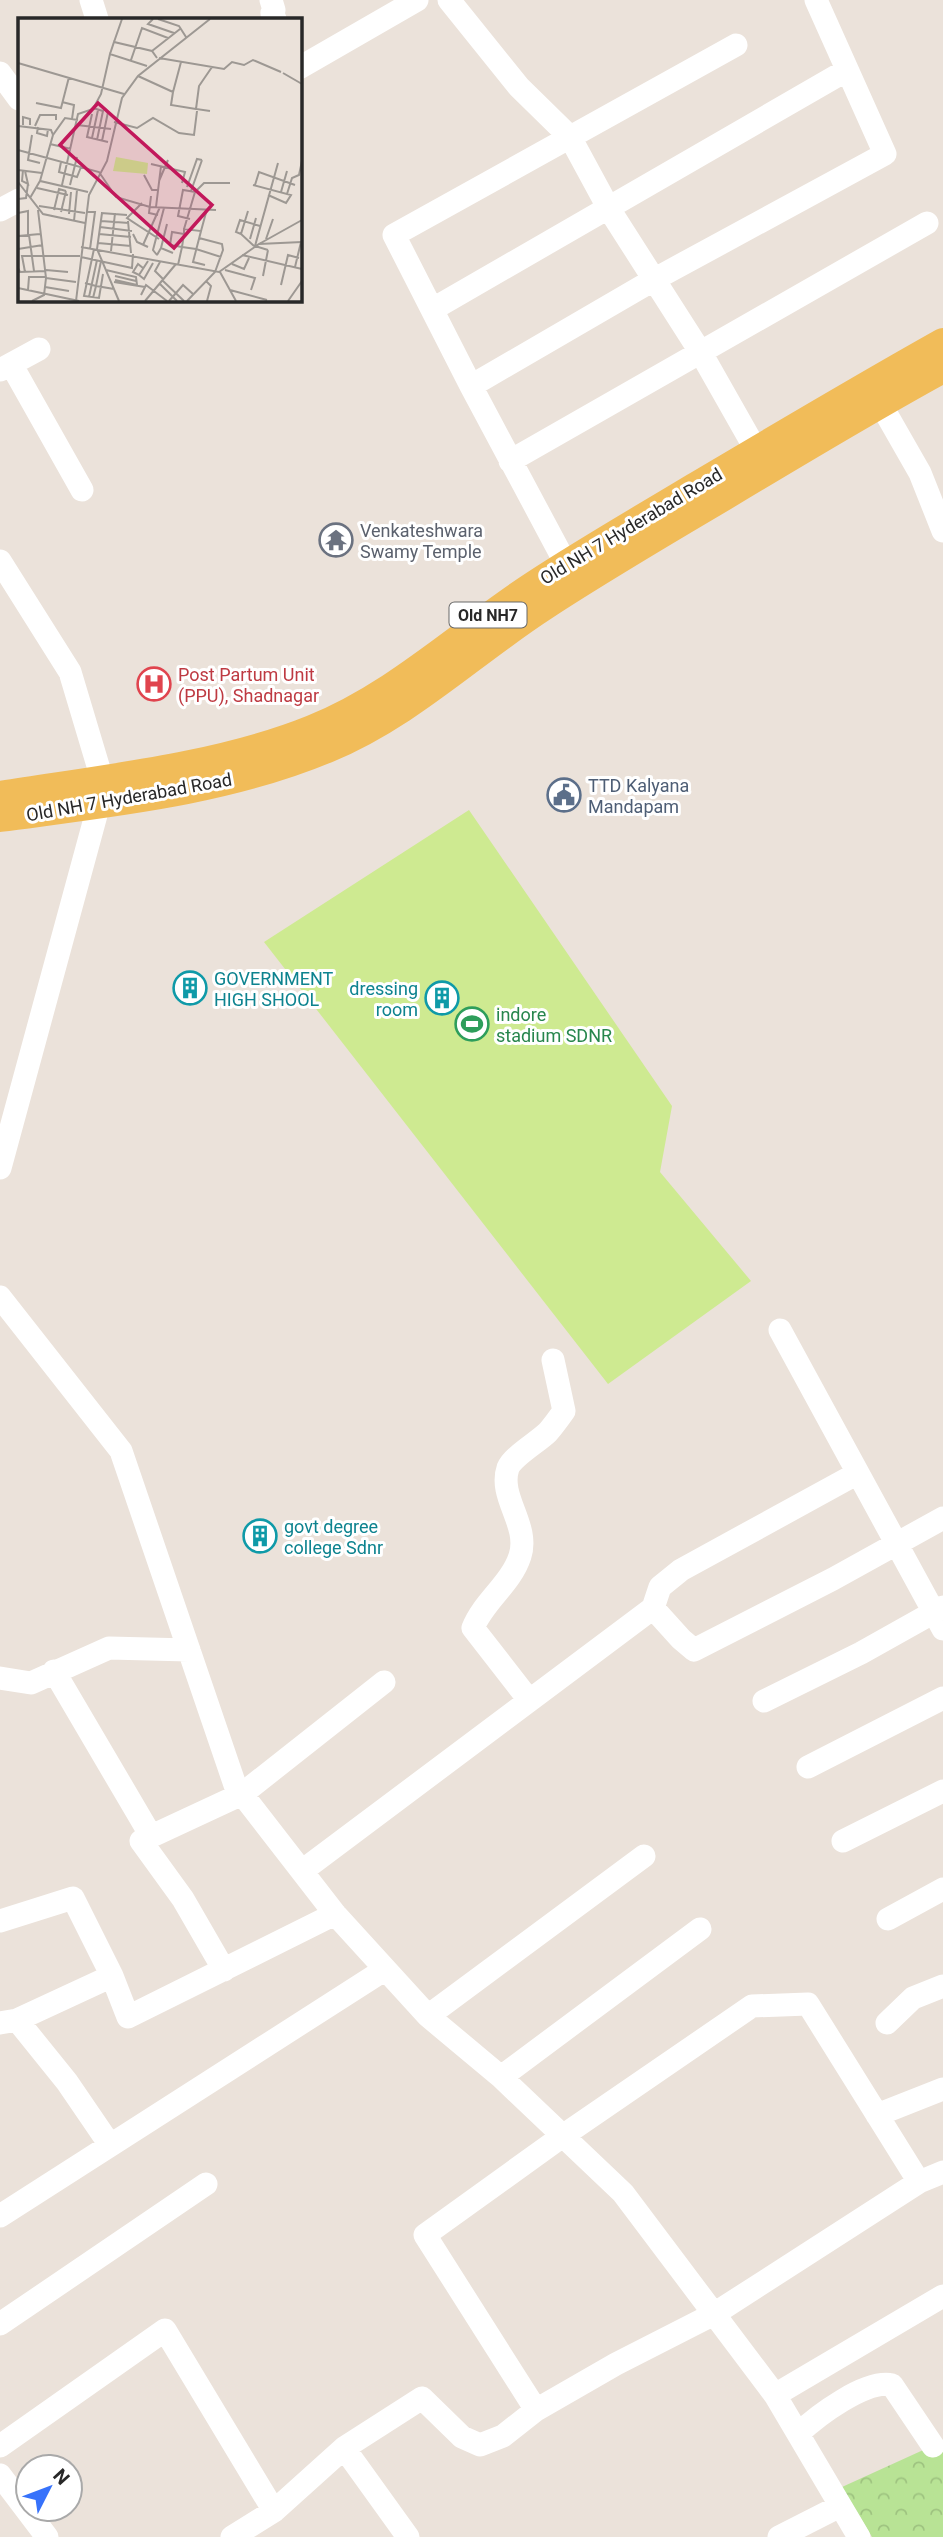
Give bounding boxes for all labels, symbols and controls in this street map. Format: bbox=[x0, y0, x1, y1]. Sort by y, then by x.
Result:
inset map bbox=[18, 18, 301, 301]
street label: Old NH 7 Hyderabad Road bbox=[536, 463, 726, 589]
place label: Venkateshwara Swamy Temple bbox=[360, 520, 483, 562]
temple icon: Venkateshwara Swamy Temple bbox=[317, 521, 355, 559]
road number: Old NH7 bbox=[449, 602, 526, 628]
place label: Post Partum Unit (PPU), Shadnagar bbox=[178, 664, 319, 707]
hospital icon: Post Partum Unit (PPU), Shadnagar bbox=[135, 665, 173, 703]
street label: Old NH 7 Hyderabad Road bbox=[25, 769, 233, 825]
place label: TTD Kalyana Mandapam bbox=[588, 775, 689, 817]
public building icon: TTD Kalyana Mandapam bbox=[545, 776, 583, 814]
place label: GOVERNMENT HIGH SHOOL bbox=[214, 968, 334, 1010]
building icon: GOVERNMENT HIGH SHOOL bbox=[171, 969, 209, 1007]
place label: dressing room bbox=[349, 978, 418, 1020]
building icon: dressing room bbox=[423, 979, 461, 1017]
place label: indore stadium SDNR bbox=[496, 1004, 612, 1046]
sports icon: indore stadium SDNR bbox=[453, 1005, 491, 1043]
place label: govt degree college Sdnr bbox=[284, 1516, 383, 1558]
building icon: govt degree college Sdnr bbox=[241, 1517, 279, 1555]
north arrow bbox=[14, 2453, 84, 2523]
text: N bbox=[48, 2464, 74, 2490]

